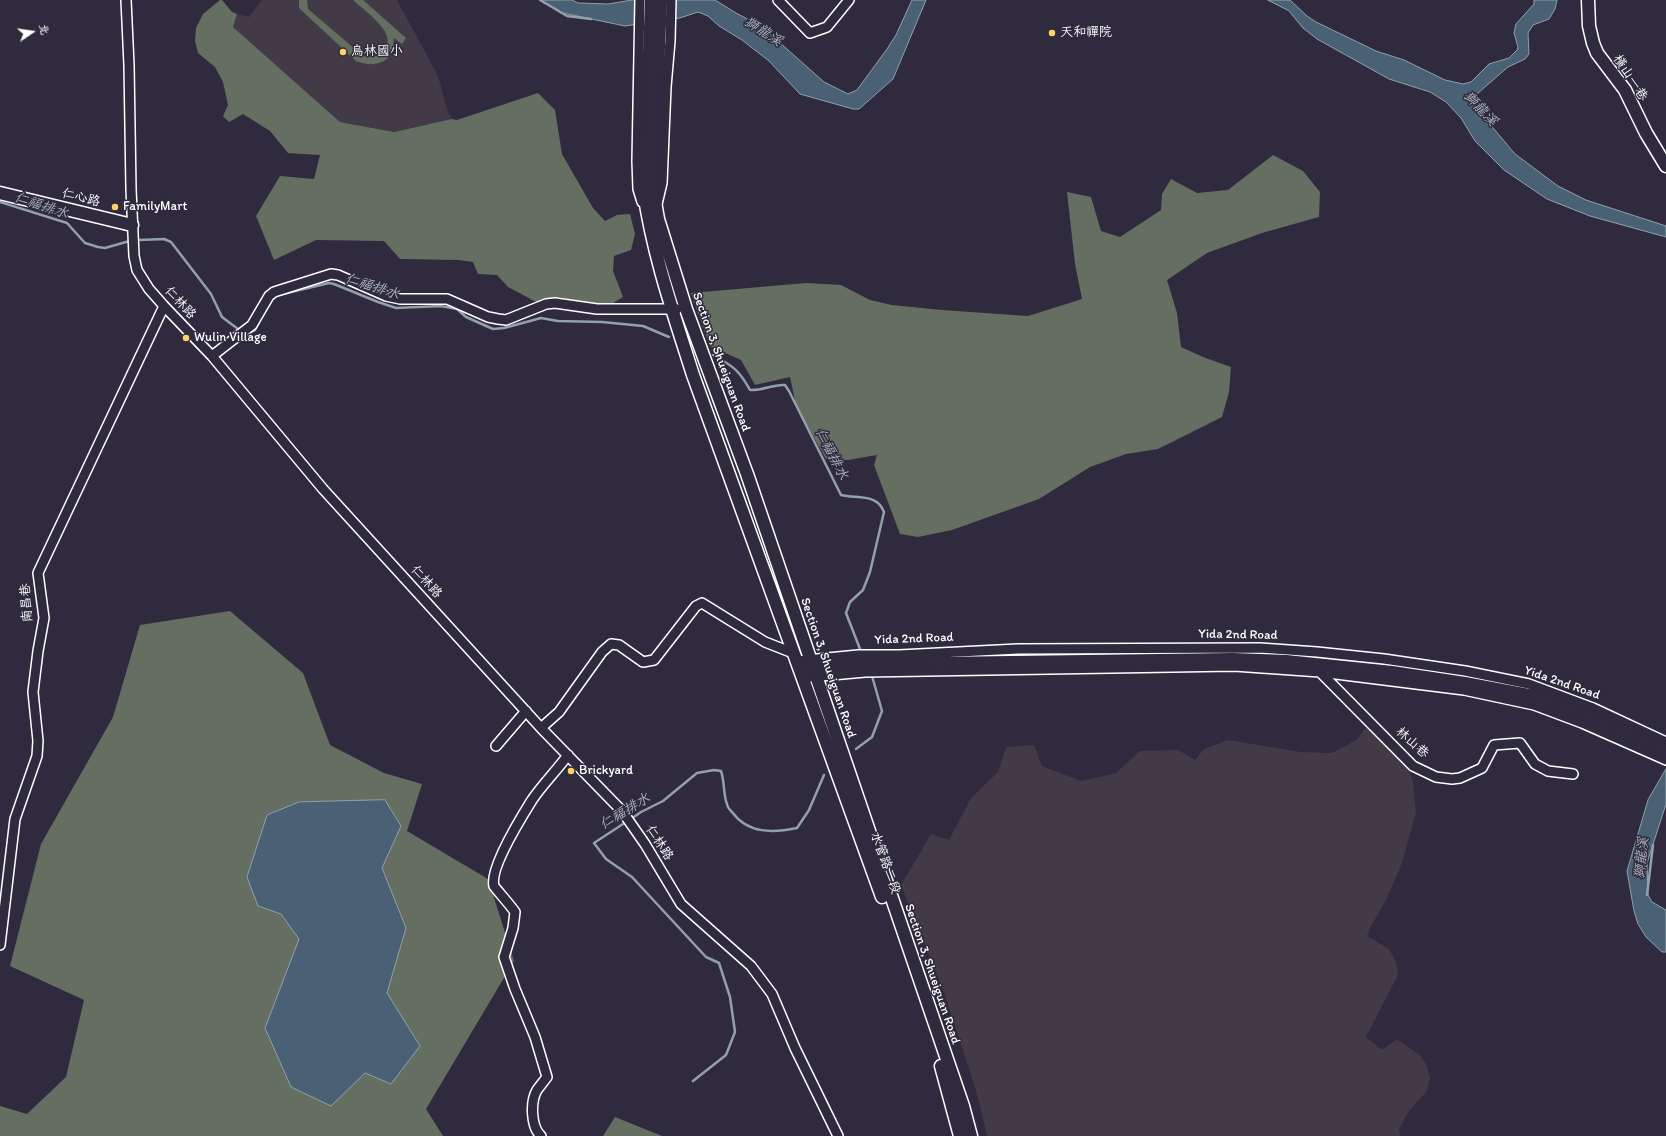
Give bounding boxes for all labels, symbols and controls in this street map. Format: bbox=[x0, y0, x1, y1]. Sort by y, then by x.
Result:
north arrow bbox=[12, 12, 52, 52]
water label: 獅龍溪 bbox=[741, 14, 785, 50]
text: 北 bbox=[37, 22, 52, 36]
place label: 天和禪院 bbox=[1060, 25, 1112, 41]
marker: 天和禪院 bbox=[1047, 28, 1057, 38]
place label: 烏林國小 bbox=[351, 44, 403, 60]
marker: 烏林國小 bbox=[338, 47, 348, 57]
street label: 橫山一巷 bbox=[1609, 52, 1651, 104]
water label: 獅龍溪 bbox=[1459, 88, 1501, 130]
street label: 仁心路 bbox=[60, 186, 102, 210]
water label: 仁福排水 bbox=[12, 189, 70, 223]
place label: FamilyMart bbox=[123, 199, 187, 215]
marker: FamilyMart bbox=[110, 202, 120, 212]
water label: 仁福排水 bbox=[343, 270, 401, 304]
street label: 仁林路 bbox=[161, 283, 199, 323]
street label: Section 3, Shueiguan Road bbox=[688, 290, 754, 434]
place label: Wulin Village bbox=[194, 330, 267, 346]
marker: Wulin Village bbox=[181, 333, 191, 343]
water label: 仁福排水 bbox=[811, 425, 851, 483]
street label: 仁林路 bbox=[407, 562, 445, 602]
street label: 南昌巷 bbox=[18, 583, 36, 623]
street label: Section 3, Shueiguan Road bbox=[797, 596, 859, 740]
street label: Yida 2nd Road bbox=[1198, 627, 1278, 643]
street label: Yida 2nd Road bbox=[874, 630, 954, 648]
street label: Yida 2nd Road bbox=[1522, 663, 1602, 703]
street label: 林山巷 bbox=[1392, 724, 1432, 762]
place label: Brickyard bbox=[579, 763, 633, 779]
marker: Brickyard bbox=[566, 766, 576, 776]
water label: 仁福排水 bbox=[597, 790, 653, 834]
street label: 仁林路 bbox=[642, 822, 676, 864]
street label: 水管路二段 bbox=[867, 830, 903, 896]
water label: 獅龍溪 bbox=[1631, 836, 1653, 880]
street label: Section 3, Shueiguan Road bbox=[901, 902, 963, 1046]

